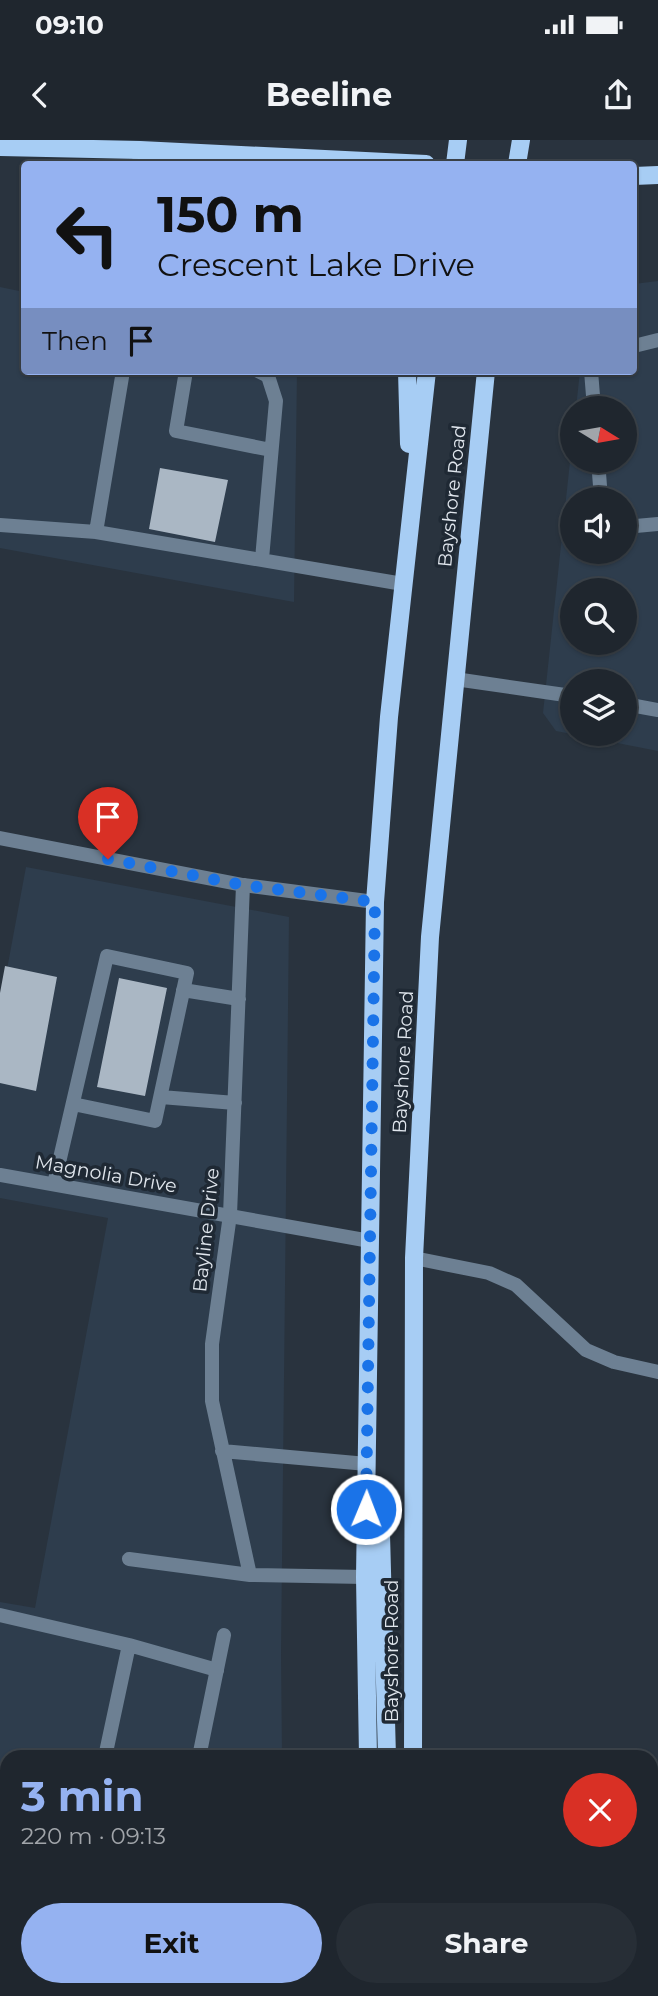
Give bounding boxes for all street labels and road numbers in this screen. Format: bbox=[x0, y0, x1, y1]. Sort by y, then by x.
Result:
street label: Bayshore Road bbox=[433, 424, 471, 568]
street label: Bayshore Road bbox=[388, 990, 418, 1134]
street label: Magnolia Drive bbox=[33, 1150, 179, 1198]
street label: Bayline Drive bbox=[188, 1167, 224, 1293]
street label: Bayshore Road bbox=[380, 1580, 403, 1722]

